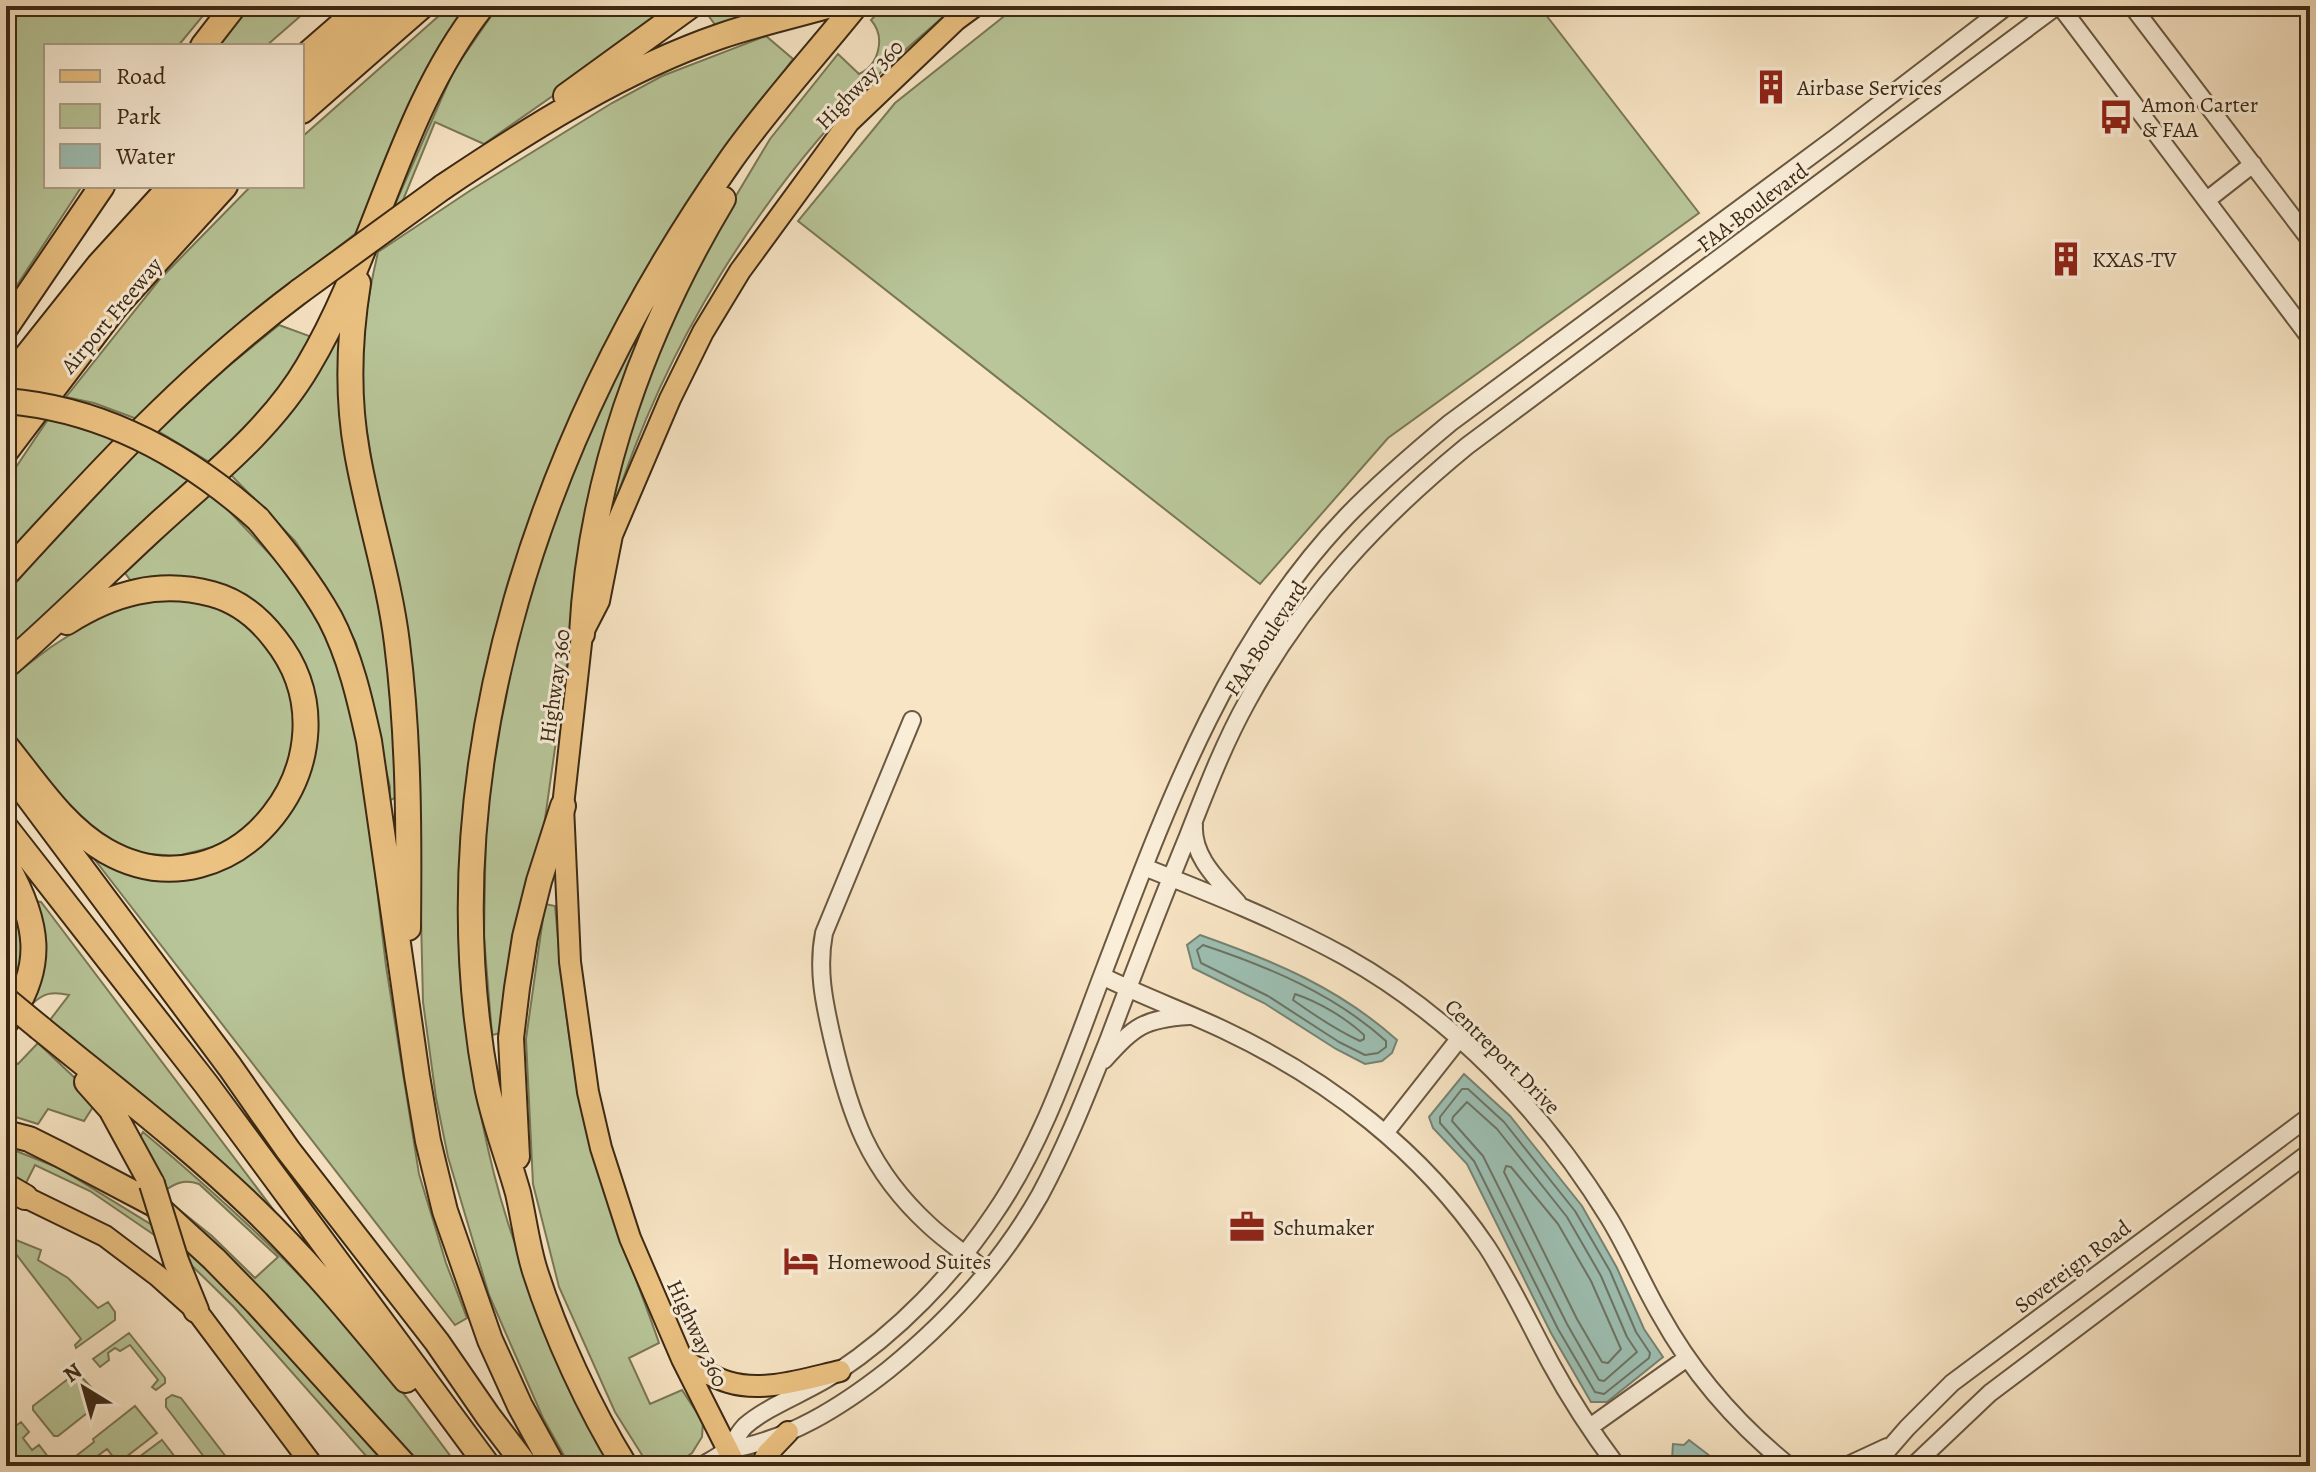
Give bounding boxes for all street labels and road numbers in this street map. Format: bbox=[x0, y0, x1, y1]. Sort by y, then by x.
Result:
street label: Highway 360 bbox=[809, 33, 911, 137]
street label: FAA Boulevard bbox=[1691, 156, 1814, 259]
street label: Airport Freeway bbox=[54, 251, 169, 381]
street label: FAA Boulevard bbox=[1217, 575, 1314, 702]
street label: Highway 360 bbox=[532, 627, 578, 745]
street label: Centreport Drive bbox=[1438, 992, 1567, 1121]
street label: Sovereign Road bbox=[2008, 1213, 2137, 1320]
street label: Highway 360 bbox=[659, 1275, 735, 1392]

